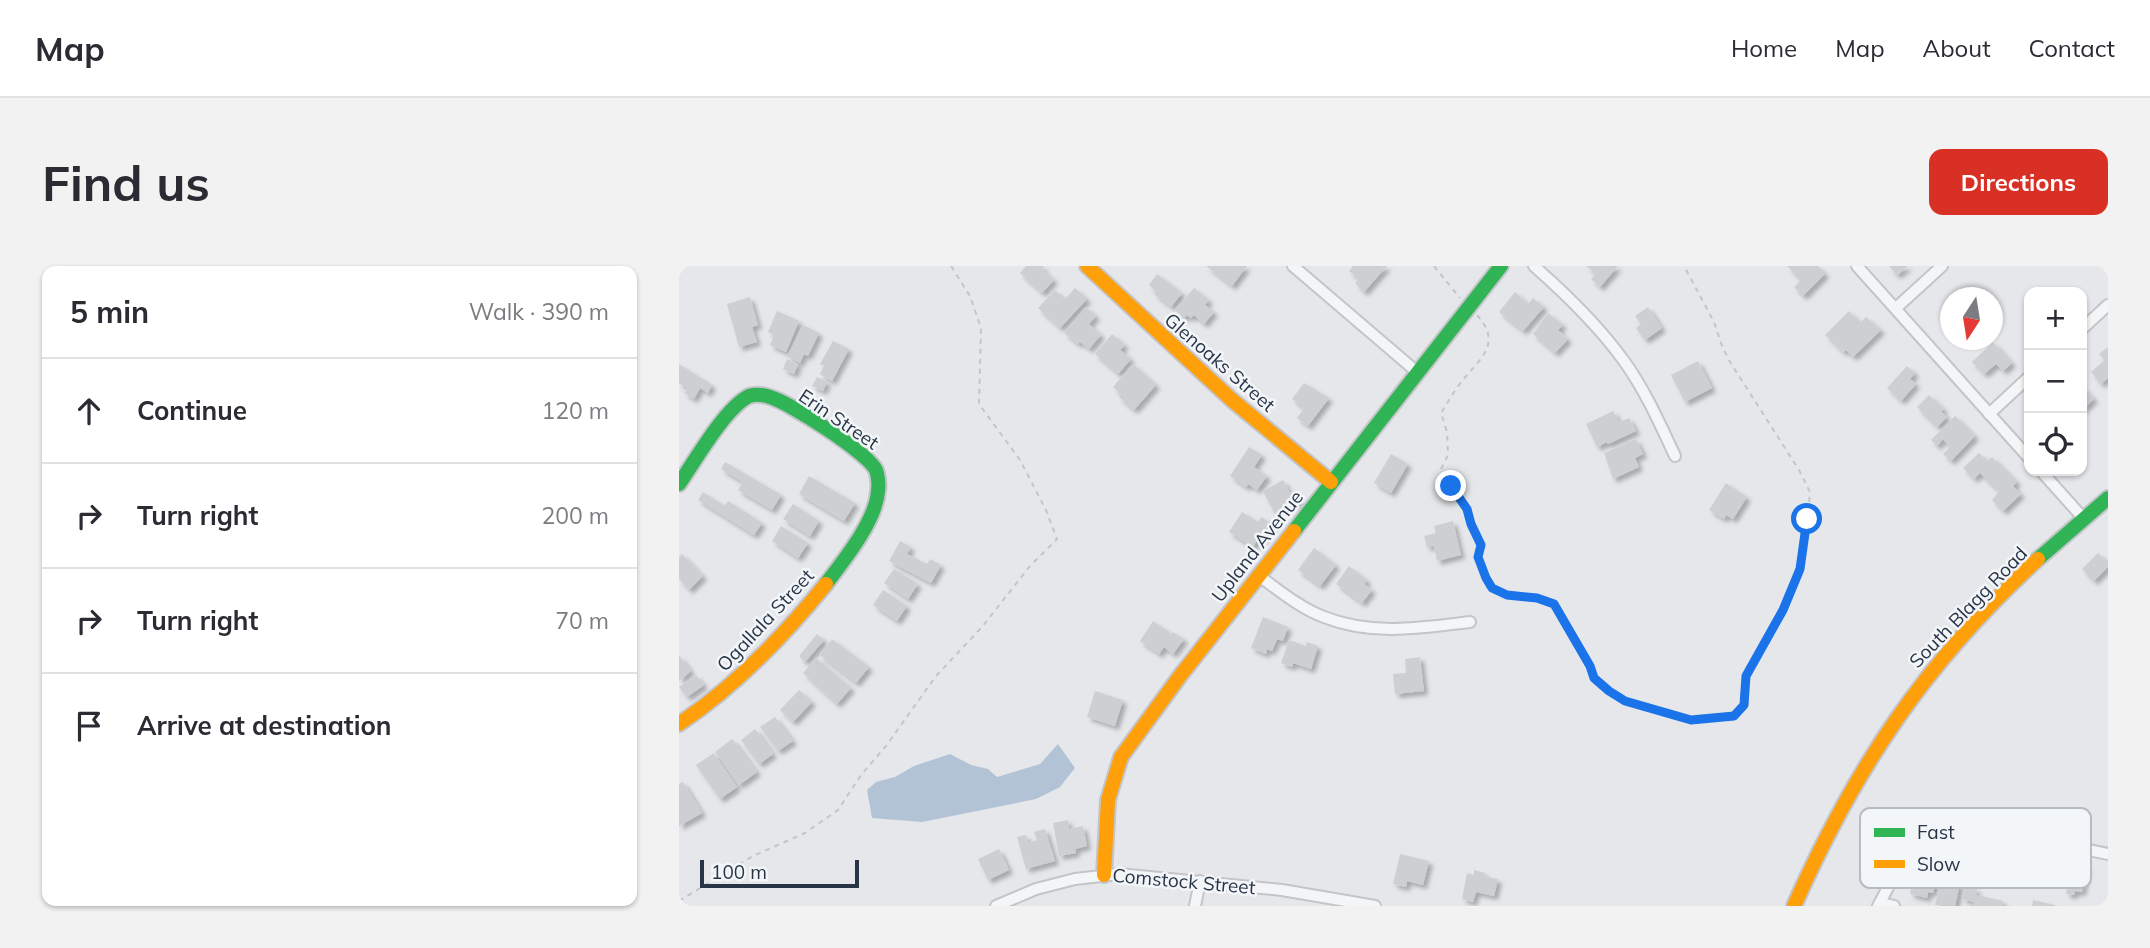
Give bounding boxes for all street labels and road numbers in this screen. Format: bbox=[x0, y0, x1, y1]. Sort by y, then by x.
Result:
street label: Glenoaks Street bbox=[1160, 307, 1280, 417]
street label: Erin Street bbox=[794, 384, 884, 455]
street label: Upland Avenue bbox=[1206, 485, 1308, 607]
street label: South Blagg Road bbox=[1904, 541, 2032, 673]
street label: Ogallala Street bbox=[711, 564, 819, 676]
street label: Comstock Street bbox=[1112, 863, 1257, 899]

